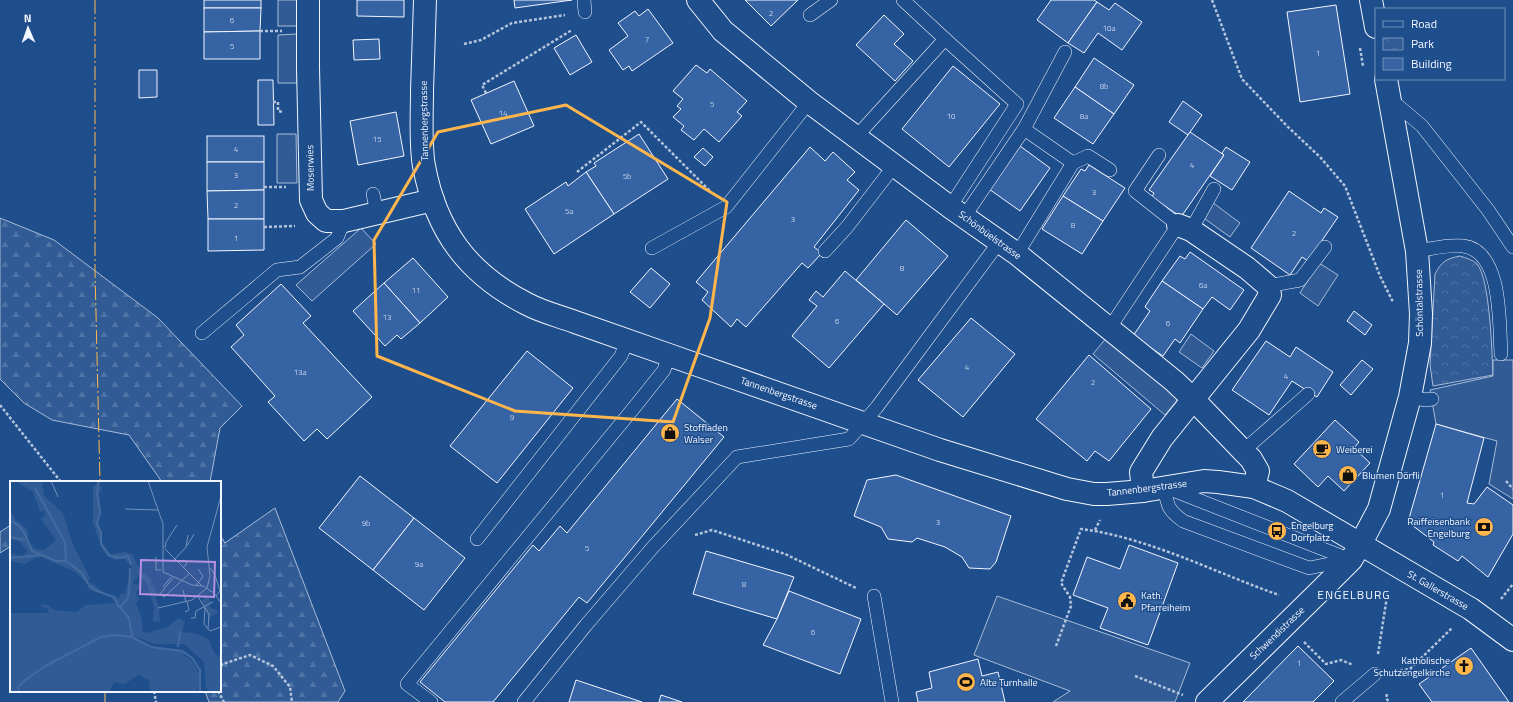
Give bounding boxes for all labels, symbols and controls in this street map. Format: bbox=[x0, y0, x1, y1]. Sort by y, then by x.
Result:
house number: 2 bbox=[769, 7, 773, 19]
north arrow bbox=[8, 8, 48, 48]
legend bbox=[1375, 8, 1505, 80]
text: N bbox=[24, 10, 32, 26]
house number: 6 bbox=[230, 14, 235, 26]
text: Road bbox=[1411, 14, 1437, 33]
house number: 10a bbox=[1103, 22, 1115, 34]
house number: 7 bbox=[645, 33, 649, 45]
text: Park bbox=[1411, 34, 1434, 53]
house number: 5 bbox=[230, 40, 235, 52]
house number: 1 bbox=[1316, 47, 1320, 59]
text: Building bbox=[1411, 54, 1452, 73]
house number: 8b bbox=[1100, 80, 1108, 92]
street label: Tannenbergstrasse bbox=[416, 81, 432, 161]
house number: 5 bbox=[710, 98, 715, 110]
house number: 14 bbox=[499, 107, 508, 119]
house number: 10 bbox=[947, 110, 956, 122]
house number: 8a bbox=[1080, 110, 1088, 122]
house number: 15 bbox=[373, 133, 382, 145]
house number: 4 bbox=[234, 143, 239, 155]
street label: Moserwies bbox=[302, 144, 318, 191]
house number: 4 bbox=[1190, 159, 1195, 171]
house number: 3 bbox=[234, 169, 238, 181]
house number: 5b bbox=[623, 170, 631, 182]
house number: 3 bbox=[1092, 186, 1096, 198]
house number: 2 bbox=[234, 199, 238, 211]
house number: 5a bbox=[565, 205, 573, 217]
street label: Schönbüelstrasse bbox=[955, 207, 1025, 263]
house number: 3 bbox=[791, 213, 795, 225]
house number: 8 bbox=[1071, 219, 1076, 231]
house number: 2 bbox=[1292, 227, 1296, 239]
house number: 1 bbox=[234, 232, 238, 244]
house number: 8 bbox=[900, 262, 905, 274]
street label: Schöntalstrasse bbox=[1411, 269, 1427, 337]
house number: 6a bbox=[1199, 279, 1207, 291]
house number: 11 bbox=[412, 284, 420, 296]
house number: 13 bbox=[383, 311, 391, 323]
house number: 6 bbox=[835, 315, 840, 327]
house number: 6 bbox=[1166, 317, 1171, 329]
house number: 4 bbox=[965, 361, 970, 373]
house number: 13a bbox=[294, 366, 306, 378]
house number: 4 bbox=[1284, 370, 1289, 382]
street label: Tannenbergstrasse bbox=[739, 373, 819, 413]
house number: 2 bbox=[1091, 376, 1095, 388]
house number: 9 bbox=[510, 411, 515, 423]
place label: Stoffladen Walser bbox=[684, 420, 728, 447]
shop icon: Stoffladen Walser bbox=[659, 422, 681, 444]
cafe icon: Weiberei bbox=[1311, 438, 1333, 460]
place label: Weiberei bbox=[1336, 442, 1373, 457]
shop icon: Blumen Dörfli bbox=[1337, 464, 1359, 486]
place label: Blumen Dörfli bbox=[1362, 468, 1420, 483]
street label: Tannenbergstrasse bbox=[1106, 476, 1188, 500]
inset map bbox=[10, 481, 221, 692]
house number: 1 bbox=[1440, 489, 1444, 501]
place label: Raiffeisenbank Engelburg bbox=[1407, 514, 1470, 541]
house number: 3 bbox=[936, 516, 940, 528]
bank icon: Raiffeisenbank Engelburg bbox=[1473, 516, 1495, 538]
house number: 9b bbox=[362, 517, 370, 529]
place label: Engelburg Dorfplatz bbox=[1291, 518, 1334, 545]
bus stop icon: Engelburg Dorfplatz bbox=[1266, 520, 1288, 542]
house number: 5 bbox=[585, 542, 590, 554]
house number: 9a bbox=[415, 558, 423, 570]
street label: St. Gallerstrasse bbox=[1405, 566, 1471, 614]
house number: 8 bbox=[742, 578, 747, 590]
district label: ENGELBURG bbox=[1317, 585, 1391, 604]
place label: Kath. Pfarreiheim bbox=[1141, 588, 1190, 615]
public building icon: Kath. Pfarreiheim bbox=[1116, 590, 1138, 612]
street label: Schwendistrasse bbox=[1246, 603, 1308, 663]
house number: 6 bbox=[811, 626, 816, 638]
place label: Katholische Schutzengelkirche bbox=[1373, 653, 1450, 680]
church icon: Katholische Schutzengelkirche bbox=[1453, 655, 1475, 677]
house number: 1 bbox=[1297, 657, 1301, 669]
sports icon: Alte Turnhalle bbox=[955, 671, 977, 693]
place label: Alte Turnhalle bbox=[980, 675, 1038, 690]

